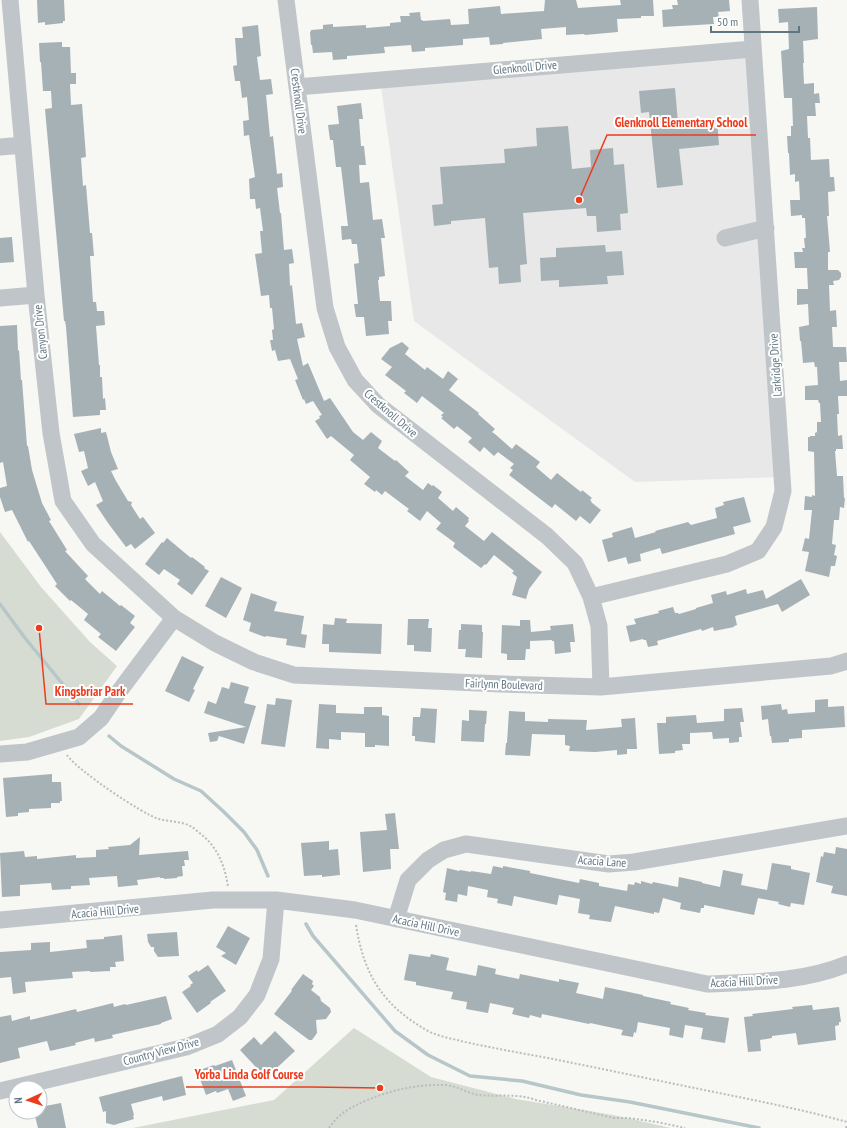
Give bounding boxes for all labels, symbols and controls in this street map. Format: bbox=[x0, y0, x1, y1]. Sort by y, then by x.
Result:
scale bar bbox=[711, 8, 799, 34]
text: 50 m bbox=[717, 14, 738, 29]
street label: Glenknoll Drive bbox=[492, 57, 558, 77]
street label: Crestknoll Drive bbox=[288, 67, 310, 135]
callout: Glenknoll Elementary School bbox=[607, 110, 756, 135]
text: Glenknoll Elementary School bbox=[615, 114, 748, 131]
street label: Canyon Drive bbox=[30, 304, 50, 360]
street label: Larkridge Drive bbox=[765, 333, 785, 397]
street label: Crestknoll Drive bbox=[361, 386, 421, 440]
street label: Fairlynn Boulevard bbox=[465, 675, 543, 693]
callout: Kingsbriar Park bbox=[46, 679, 133, 704]
text: Kingsbriar Park bbox=[55, 683, 126, 700]
street label: Acacia Lane bbox=[577, 852, 627, 870]
street label: Acacia Hill Drive bbox=[71, 901, 139, 921]
street label: Acacia Hill Drive bbox=[391, 911, 461, 939]
street label: Acacia Hill Drive bbox=[710, 972, 778, 990]
street label: Country View Drive bbox=[121, 1034, 201, 1068]
callout: Yorba Linda Golf Course bbox=[186, 1062, 311, 1087]
text: Yorba Linda Golf Course bbox=[193, 1066, 304, 1083]
north arrow bbox=[8, 1080, 48, 1120]
text: N bbox=[11, 1097, 25, 1104]

